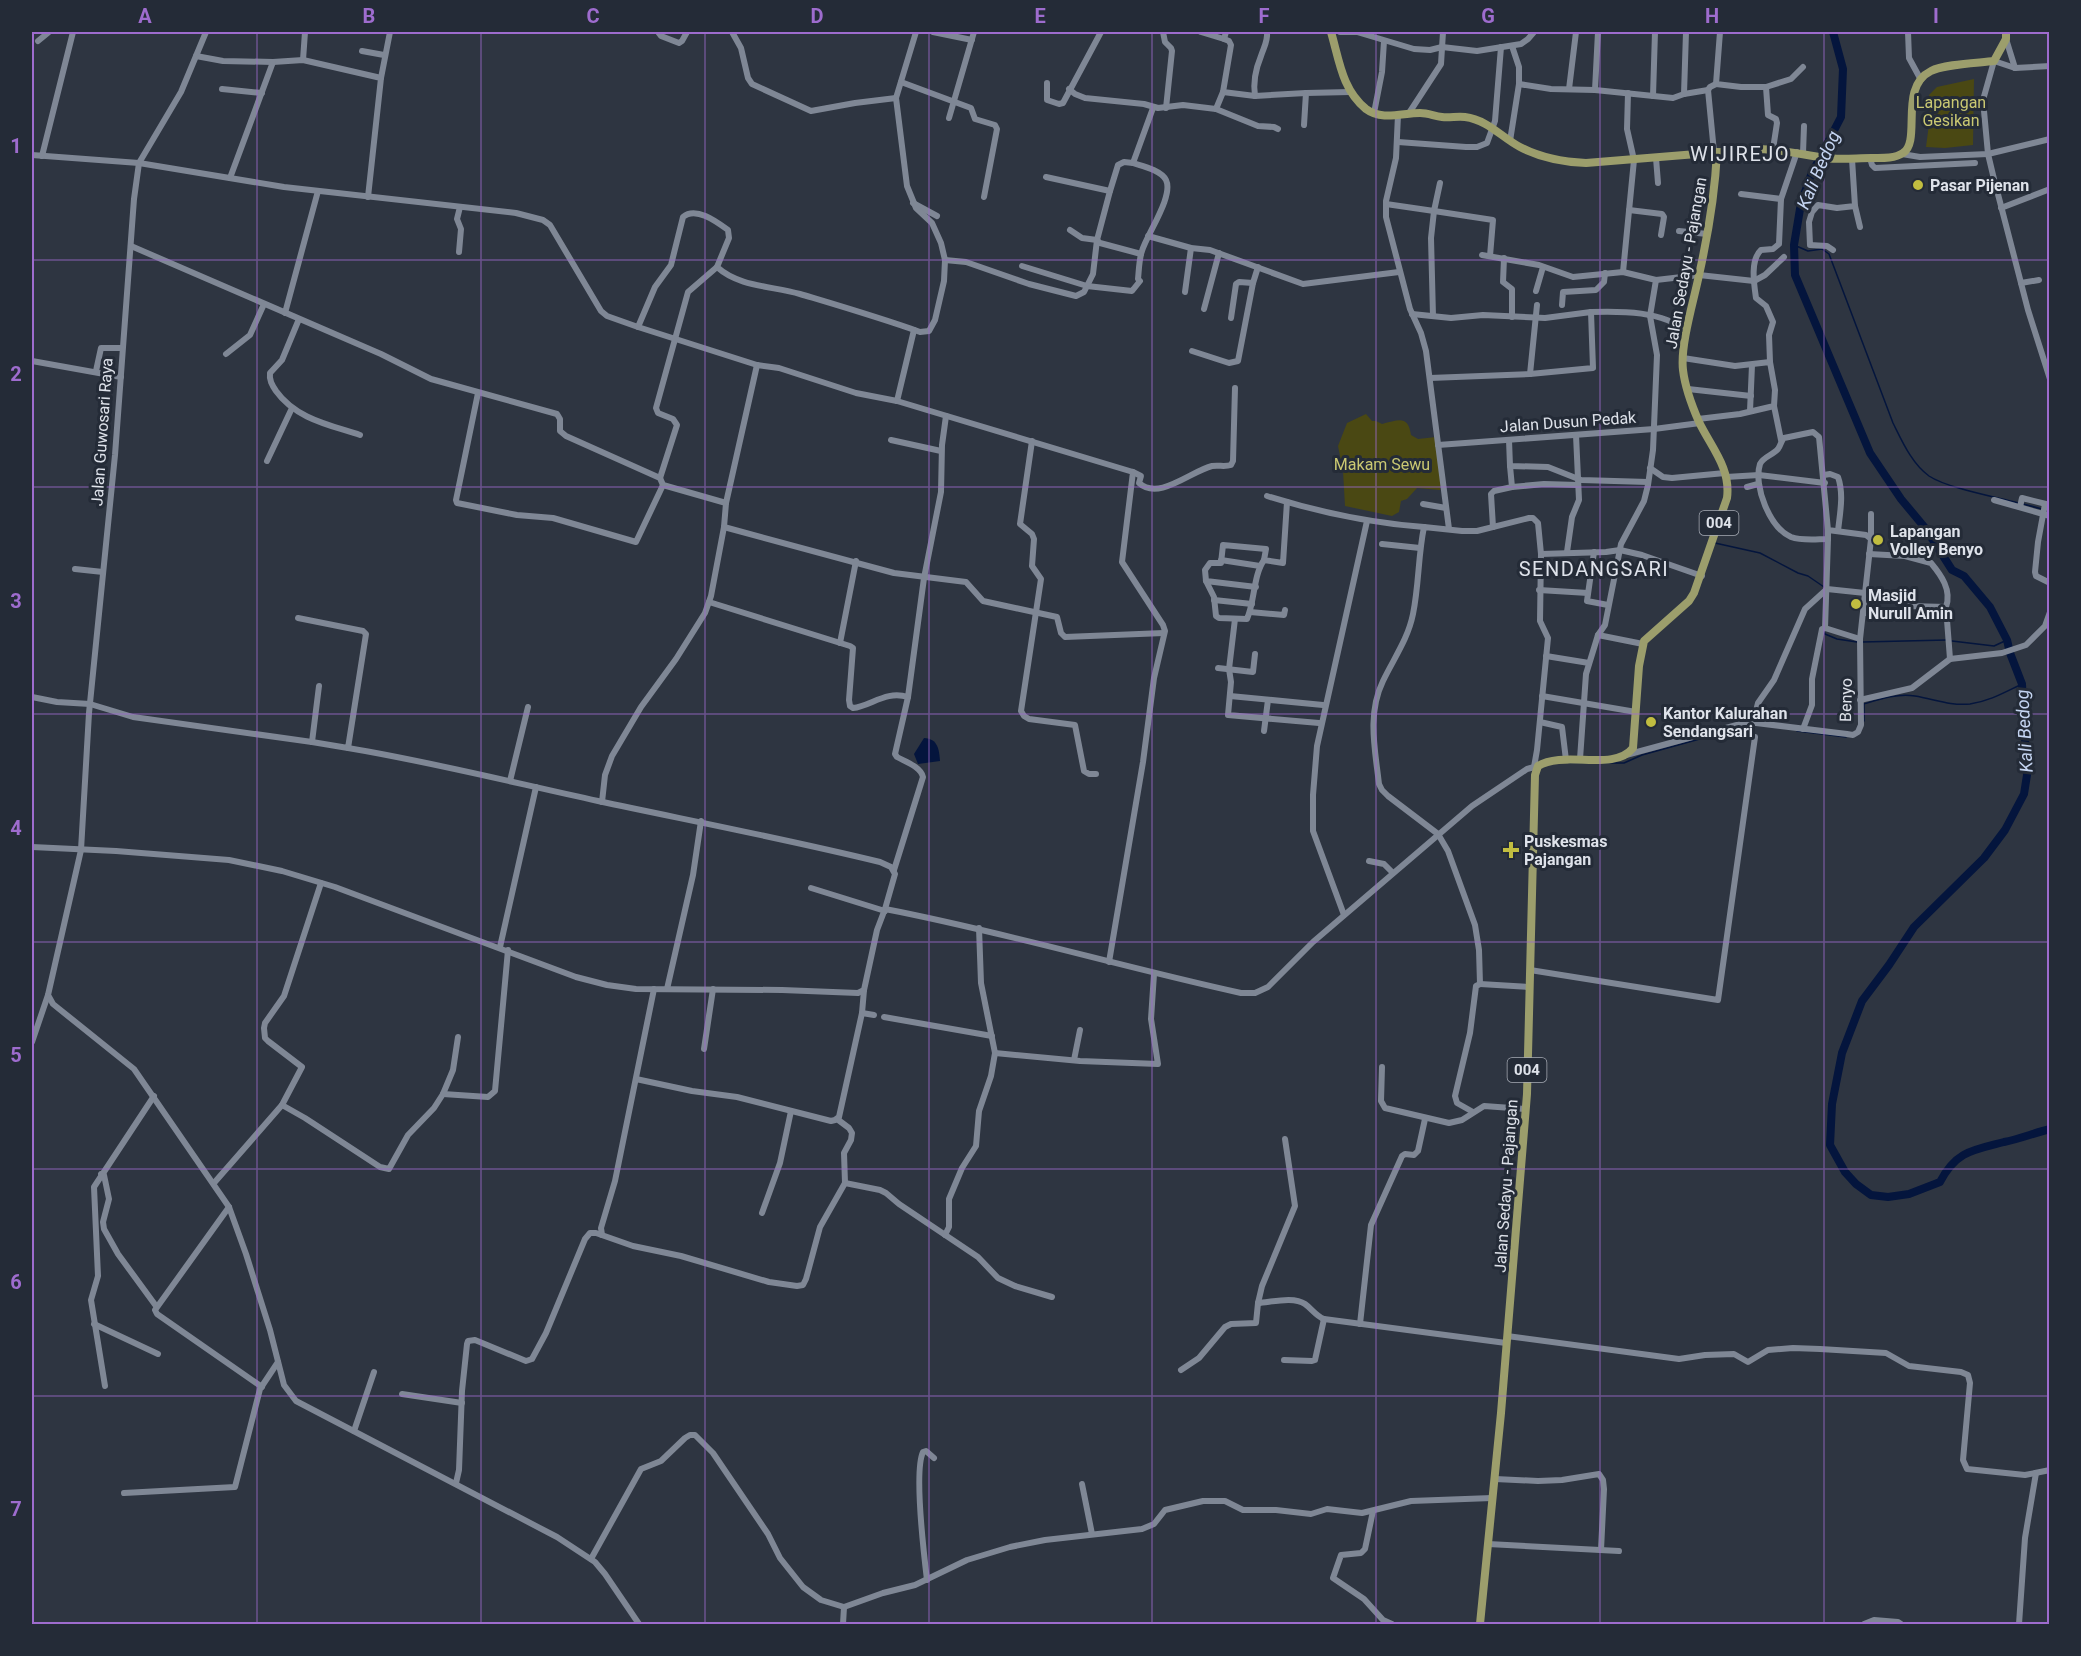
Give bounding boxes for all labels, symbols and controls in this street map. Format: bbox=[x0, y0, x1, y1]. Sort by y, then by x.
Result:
text: A bbox=[138, 4, 152, 28]
text: B bbox=[363, 4, 375, 28]
text: C bbox=[586, 4, 600, 28]
text: D bbox=[811, 4, 824, 28]
text: E bbox=[1034, 4, 1046, 28]
text: F bbox=[1259, 4, 1270, 28]
text: G bbox=[1481, 4, 1495, 28]
text: H bbox=[1705, 4, 1719, 28]
text: I bbox=[1933, 4, 1939, 28]
park label: Lapangan Gesikan bbox=[1916, 93, 1986, 130]
water label: Kali Bedog bbox=[1792, 127, 1844, 212]
text: 1 bbox=[10, 134, 22, 158]
district label: WIJIREJO bbox=[1690, 142, 1790, 166]
street label: Jalan Sedayu - Pajangan bbox=[1662, 176, 1710, 350]
place label: Pasar Pijenan bbox=[1930, 176, 2029, 195]
marker: Pasar Pijenan bbox=[1911, 178, 1925, 192]
street label: Jalan Guwosari Raya bbox=[87, 357, 117, 507]
text: 2 bbox=[10, 362, 22, 386]
street label: Jalan Dusun Pedak bbox=[1499, 408, 1638, 436]
park label: Makam Sewu bbox=[1334, 455, 1430, 474]
road number: 004 bbox=[1700, 511, 1738, 535]
place label: Lapangan Volley Benyo bbox=[1890, 522, 1983, 559]
marker: Lapangan Volley Benyo bbox=[1871, 533, 1885, 547]
district label: SENDANGSARI bbox=[1519, 557, 1669, 581]
place label: Masjid Nurull Amin bbox=[1868, 586, 1953, 623]
text: 3 bbox=[10, 589, 22, 613]
marker: Masjid Nurull Amin bbox=[1849, 597, 1863, 611]
street label: Benyo bbox=[1836, 678, 1856, 722]
water label: Kali Bedog bbox=[2011, 689, 2037, 773]
place label: Kantor Kalurahan Sendangsari bbox=[1663, 704, 1787, 741]
marker: Kantor Kalurahan Sendangsari bbox=[1644, 715, 1658, 729]
text: 4 bbox=[10, 816, 22, 840]
place label: Puskesmas Pajangan bbox=[1524, 832, 1607, 869]
marker: Puskesmas Pajangan bbox=[1502, 841, 1520, 859]
text: 5 bbox=[10, 1043, 22, 1067]
road number: 004 bbox=[1508, 1058, 1546, 1082]
street label: Jalan Sedayu - Pajangan bbox=[1490, 1099, 1522, 1273]
text: 6 bbox=[10, 1270, 22, 1294]
text: 7 bbox=[10, 1497, 22, 1521]

